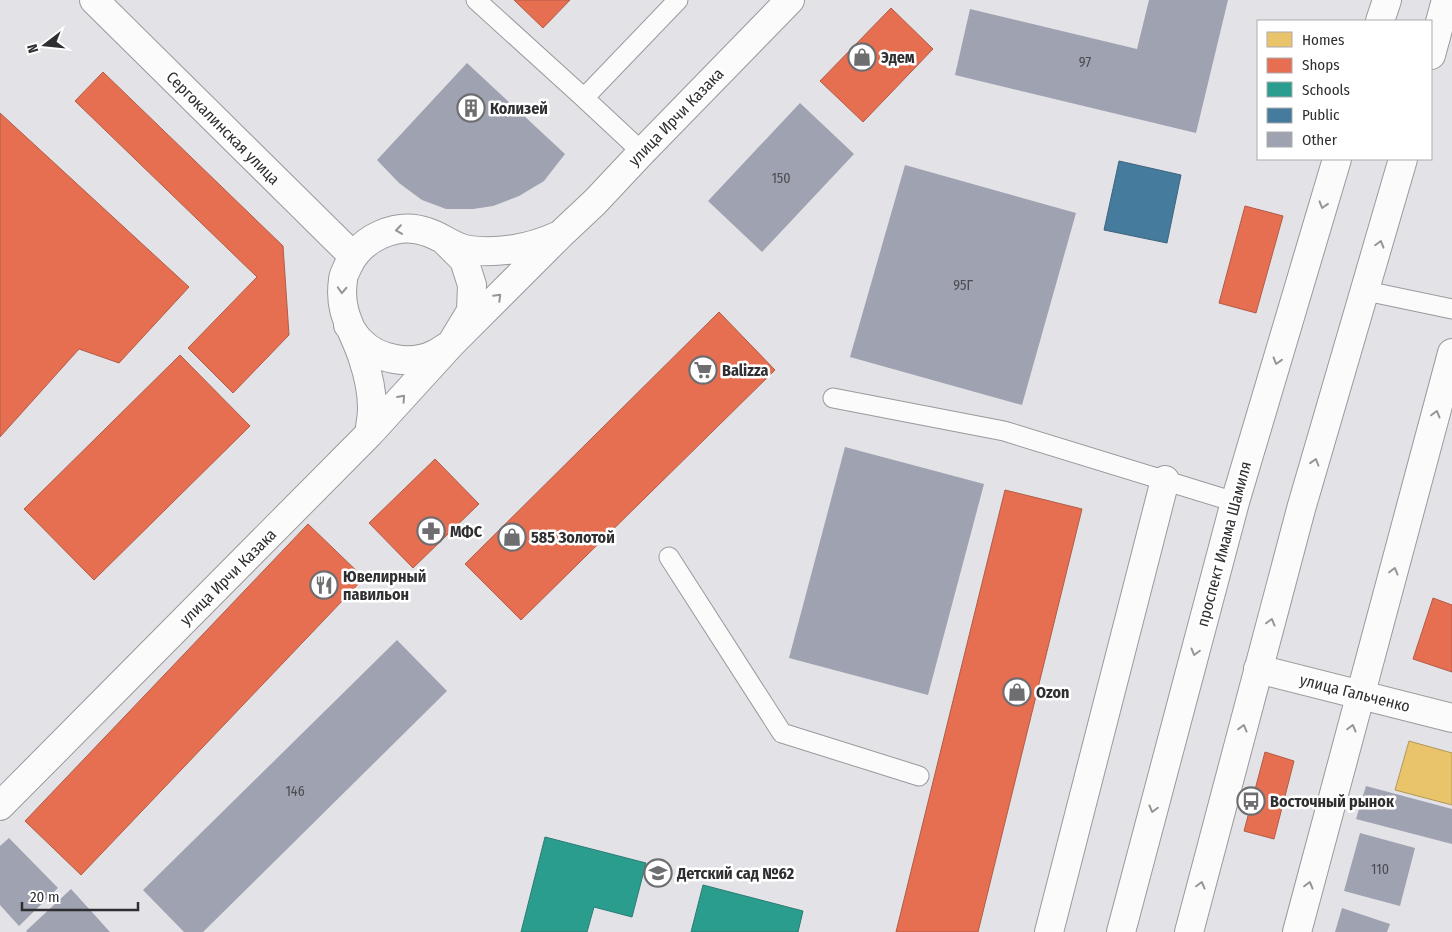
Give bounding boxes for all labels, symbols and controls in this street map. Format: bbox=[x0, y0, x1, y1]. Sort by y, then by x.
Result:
north arrow bbox=[20, 20, 70, 70]
legend bbox=[1257, 20, 1432, 160]
text: Homes bbox=[1302, 31, 1344, 49]
text: N bbox=[24, 42, 42, 55]
shop icon: Эдем bbox=[847, 42, 877, 72]
place label: Эдем bbox=[881, 48, 915, 67]
house number: 97 bbox=[1079, 54, 1091, 71]
text: Shops bbox=[1302, 56, 1340, 74]
street label: улица Ирчи Казака bbox=[625, 64, 728, 170]
street label: Сергокалинская улица bbox=[162, 67, 284, 189]
text: Schools bbox=[1302, 81, 1350, 99]
building icon: Колизей bbox=[456, 93, 486, 123]
place label: Колизей bbox=[490, 99, 548, 118]
text: Public bbox=[1302, 106, 1340, 124]
text: Other bbox=[1302, 131, 1338, 149]
house number: 150 bbox=[771, 170, 791, 187]
one-way arrow bbox=[1319, 201, 1329, 209]
one-way arrow bbox=[395, 224, 404, 234]
one-way arrow bbox=[1374, 240, 1384, 248]
house number: 95Г bbox=[953, 277, 973, 294]
one-way arrow bbox=[337, 286, 348, 294]
one-way arrow bbox=[492, 294, 501, 303]
supermarket icon: Balizza bbox=[688, 355, 718, 385]
one-way arrow bbox=[1272, 357, 1282, 365]
place label: Balizza bbox=[722, 361, 768, 380]
one-way arrow bbox=[396, 395, 405, 404]
one-way arrow bbox=[1430, 411, 1440, 419]
one-way arrow bbox=[1309, 458, 1319, 467]
street label: проспект Имама Шамиля bbox=[1193, 459, 1255, 629]
pharmacy icon: МФС bbox=[416, 516, 446, 546]
place label: МФС bbox=[450, 522, 483, 541]
shop icon: 585 Золотой bbox=[497, 522, 527, 552]
street label: улица Ирчи Казака bbox=[176, 525, 280, 629]
place label: 585 Золотой bbox=[531, 528, 615, 547]
place label: Ювелирный павильон bbox=[343, 567, 426, 604]
one-way arrow bbox=[1388, 567, 1399, 576]
restaurant icon: Ювелирный павильон bbox=[309, 570, 339, 600]
one-way arrow bbox=[1265, 617, 1276, 626]
one-way arrow bbox=[1190, 648, 1201, 657]
street label: улица Гальченко bbox=[1298, 670, 1412, 716]
shop icon: Ozon bbox=[1002, 677, 1032, 707]
place label: Ozon bbox=[1036, 683, 1069, 702]
one-way arrow bbox=[1237, 724, 1247, 732]
one-way arrow bbox=[1346, 724, 1356, 733]
house number: 146 bbox=[285, 783, 305, 800]
bus stop icon: Восточный рынок bbox=[1236, 786, 1266, 816]
place label: Восточный рынок bbox=[1270, 792, 1395, 811]
one-way arrow bbox=[1149, 805, 1159, 813]
school or university icon: Детский сад №62 bbox=[643, 858, 673, 888]
house number: 110 bbox=[1371, 861, 1389, 878]
place label: Детский сад №62 bbox=[676, 864, 795, 883]
scale bar bbox=[22, 880, 139, 912]
one-way arrow bbox=[1195, 880, 1206, 889]
one-way arrow bbox=[1304, 881, 1314, 889]
text: 20 m bbox=[30, 888, 60, 906]

